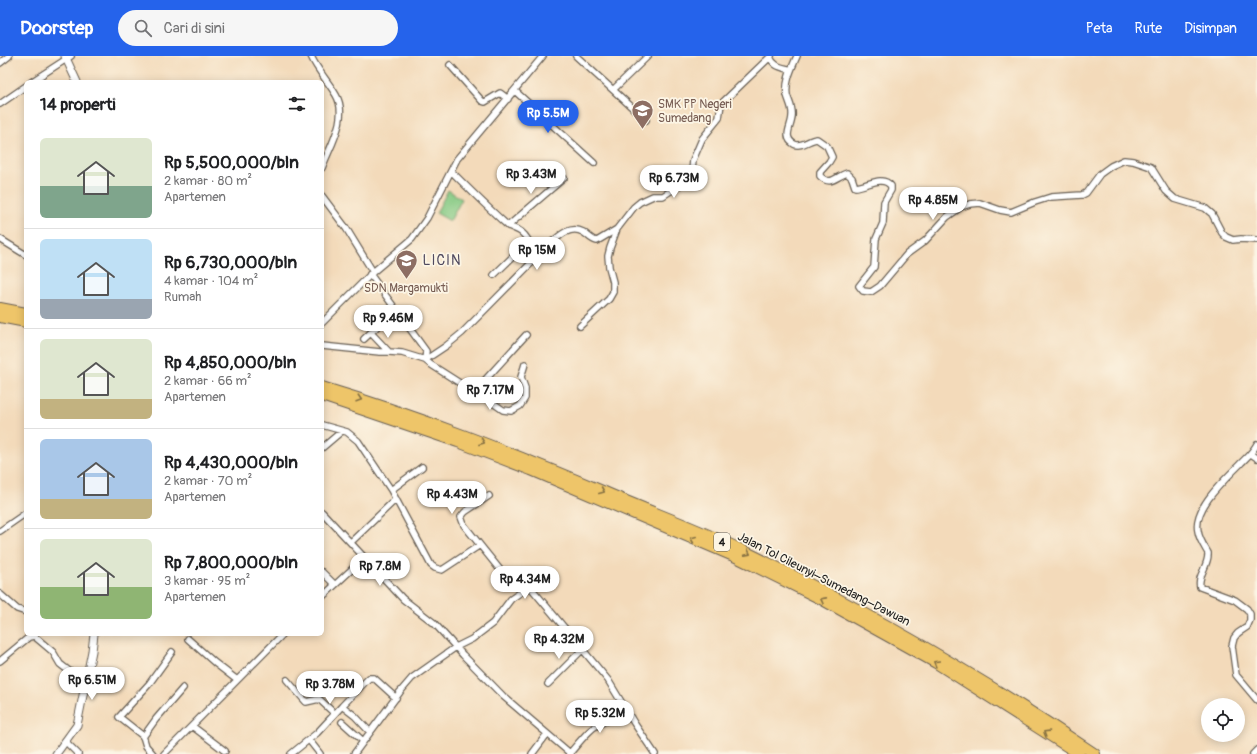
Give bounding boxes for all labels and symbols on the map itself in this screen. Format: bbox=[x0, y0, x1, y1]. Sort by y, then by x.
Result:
place label: SMK PP Negeri Sumedang bbox=[658, 97, 732, 126]
school or university icon: SMK PP Negeri Sumedang bbox=[630, 98, 656, 131]
pin: Rp 5.5M bbox=[511, 100, 585, 134]
pin: Rp 3.43M bbox=[490, 161, 572, 195]
pin: Rp 6.73M bbox=[633, 165, 715, 199]
pin: Rp 4.85M bbox=[892, 187, 974, 221]
pin: Rp 15M bbox=[504, 237, 570, 271]
school or university icon: SDN Margamukti bbox=[393, 248, 419, 281]
district label: LICIN bbox=[423, 252, 461, 269]
place label: SDN Margamukti bbox=[364, 281, 448, 296]
pin: Rp 9.46M bbox=[347, 305, 429, 339]
pin: Rp 7.17M bbox=[449, 377, 531, 411]
one-way arrow bbox=[355, 394, 362, 403]
one-way arrow bbox=[478, 437, 485, 445]
pin: Rp 4.43M bbox=[411, 481, 493, 515]
one-way arrow bbox=[598, 486, 606, 494]
street label: Jalan Tol Cileunyi–Sumedang–Dawuan bbox=[735, 529, 913, 630]
road number: 4 bbox=[714, 533, 730, 551]
one-way arrow bbox=[689, 535, 696, 543]
one-way arrow bbox=[743, 548, 751, 556]
pin: Rp 7.8M bbox=[343, 553, 417, 587]
pin: Rp 4.34M bbox=[484, 566, 566, 600]
one-way arrow bbox=[820, 598, 827, 605]
pin: Rp 4.32M bbox=[518, 626, 600, 660]
one-way arrow bbox=[933, 661, 940, 668]
pin: Rp 6.51M bbox=[51, 667, 133, 701]
pin: Rp 3.78M bbox=[289, 671, 371, 705]
pin: Rp 5.32M bbox=[559, 700, 641, 734]
one-way arrow bbox=[1043, 730, 1050, 738]

